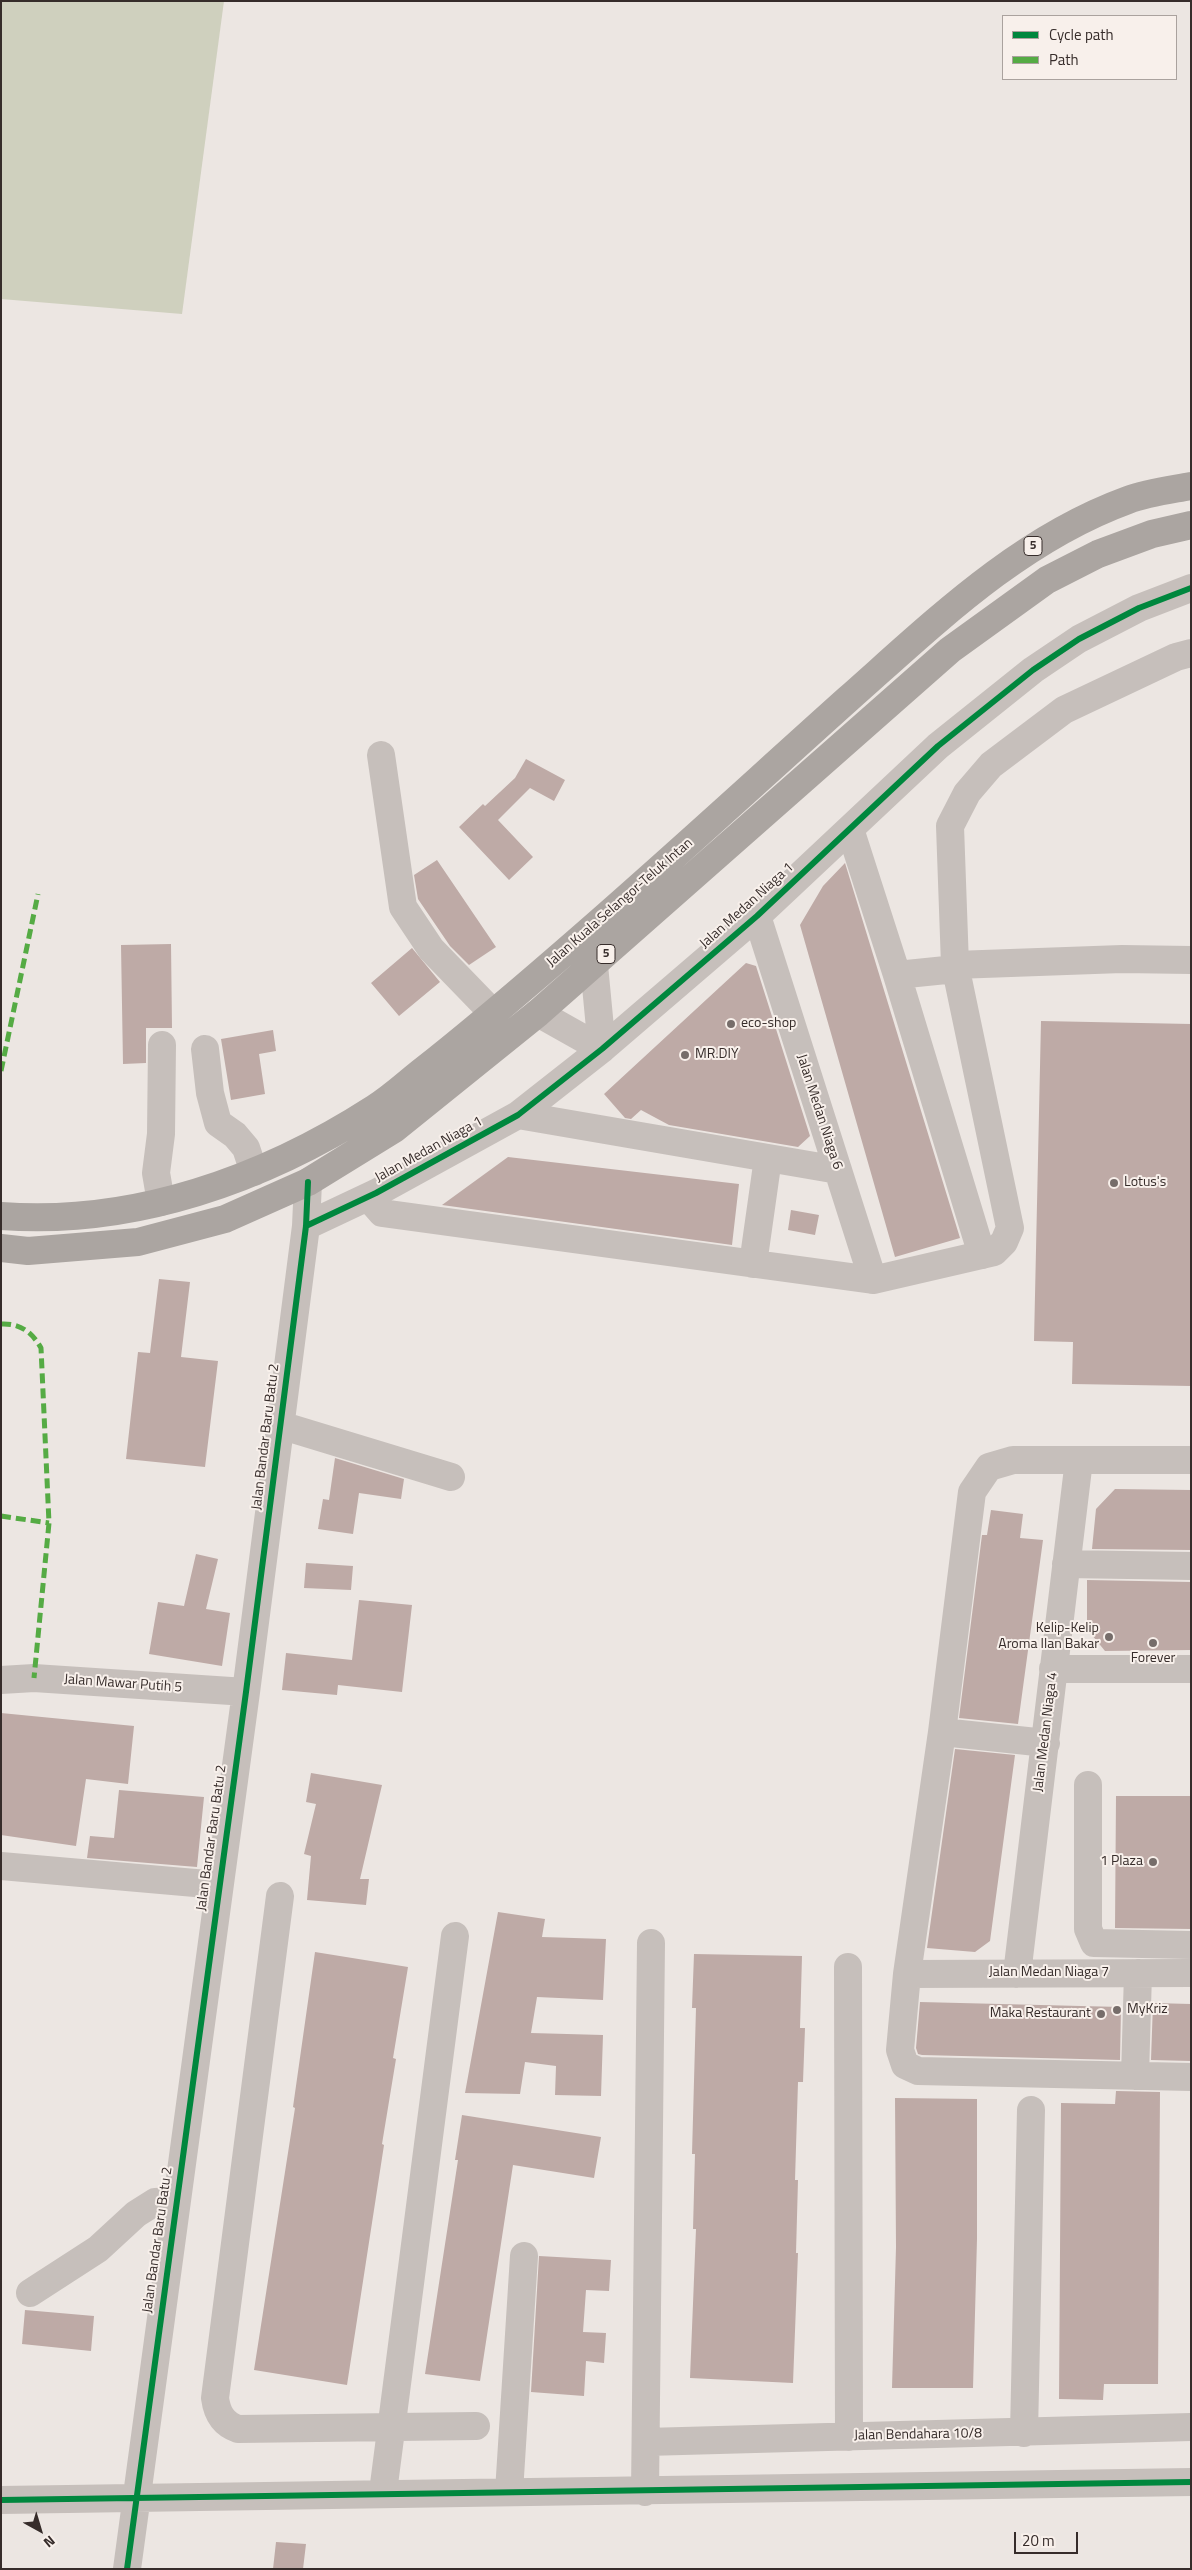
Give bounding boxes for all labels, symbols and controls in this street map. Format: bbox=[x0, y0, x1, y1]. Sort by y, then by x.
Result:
legend bbox=[1002, 15, 1177, 80]
text: Cycle path bbox=[1049, 23, 1114, 46]
text: Path bbox=[1049, 48, 1079, 71]
road number: 5 bbox=[1024, 536, 1042, 556]
street label: Jalan Kuala Selangor-Teluk Intan bbox=[544, 835, 696, 971]
street label: Jalan Medan Niaga 1 bbox=[697, 859, 797, 953]
road number: 5 bbox=[597, 944, 615, 964]
place label: eco-shop bbox=[741, 1016, 796, 1032]
marker: eco-shop bbox=[725, 1018, 737, 1030]
place label: MR.DIY bbox=[695, 1047, 738, 1063]
marker: MR.DIY bbox=[679, 1049, 691, 1061]
street label: Jalan Medan Niaga 6 bbox=[792, 1052, 846, 1172]
street label: Jalan Medan Niaga 1 bbox=[372, 1113, 486, 1187]
place label: Lotus's bbox=[1124, 1175, 1166, 1191]
marker: Lotus's bbox=[1108, 1177, 1120, 1189]
street label: Jalan Bandar Baru Batu 2 bbox=[249, 1363, 283, 1511]
place label: Kelip-Kelip Aroma Ilan Bakar bbox=[998, 1621, 1099, 1654]
marker: Kelip-Kelip Aroma Ilan Bakar bbox=[1103, 1631, 1115, 1643]
marker: Forever bbox=[1147, 1637, 1159, 1649]
place label: Forever bbox=[1131, 1651, 1175, 1667]
street label: Jalan Mawar Putih 5 bbox=[63, 1671, 183, 1697]
street label: Jalan Medan Niaga 4 bbox=[1030, 1671, 1062, 1793]
street label: Jalan Bandar Baru Batu 2 bbox=[193, 1764, 231, 1912]
place label: 1 Plaza bbox=[1100, 1854, 1143, 1870]
marker: 1 Plaza bbox=[1147, 1856, 1159, 1868]
street label: Jalan Medan Niaga 7 bbox=[989, 1965, 1109, 1981]
place label: MyKriz bbox=[1127, 2002, 1168, 2018]
marker: MyKriz bbox=[1111, 2004, 1123, 2016]
place label: Maka Restaurant bbox=[990, 2006, 1091, 2022]
marker: Maka Restaurant bbox=[1095, 2008, 1107, 2020]
street label: Jalan Bandar Baru Batu 2 bbox=[139, 2166, 177, 2314]
street label: Jalan Bendahara 10/8 bbox=[854, 2425, 982, 2445]
north arrow bbox=[15, 2505, 65, 2555]
scale bar bbox=[1017, 2522, 1081, 2554]
text: 20 m bbox=[1022, 2529, 1055, 2552]
text: N bbox=[39, 2531, 60, 2553]

